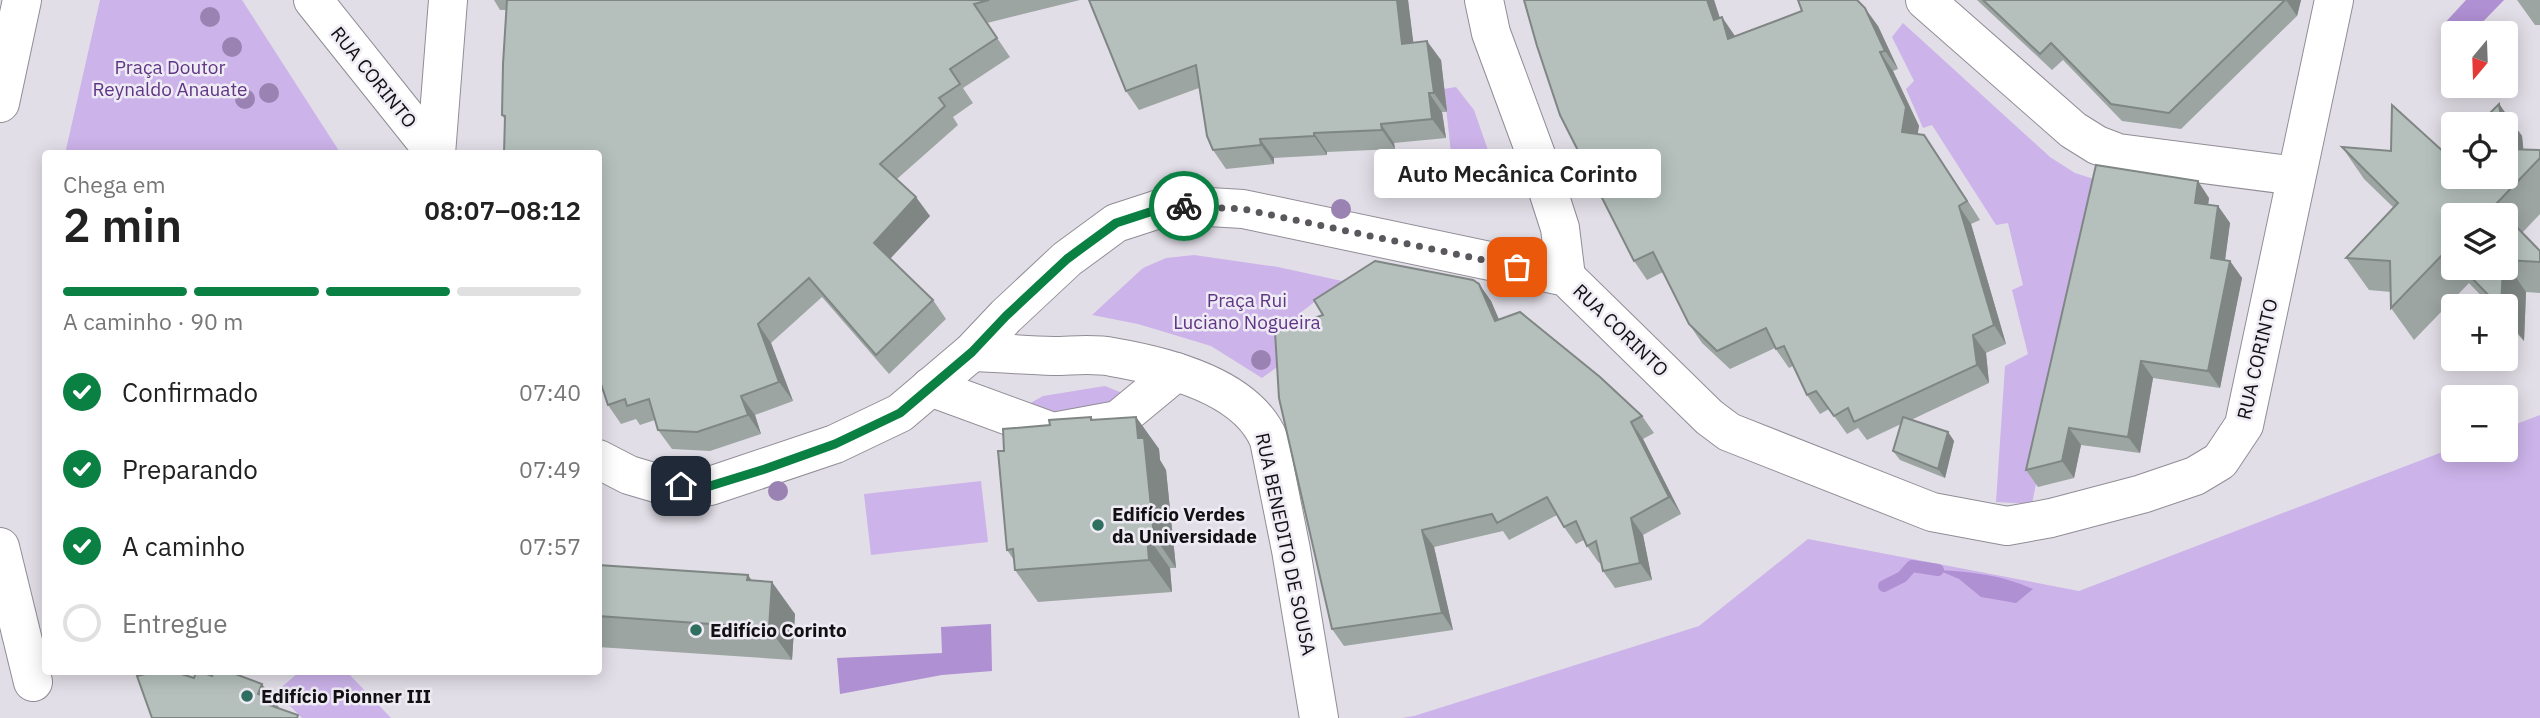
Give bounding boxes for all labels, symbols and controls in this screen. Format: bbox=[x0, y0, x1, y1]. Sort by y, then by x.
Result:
north arrow bbox=[2441, 21, 2518, 98]
map controls bbox=[2441, 21, 2518, 462]
street label: RUA CORINTO bbox=[326, 22, 422, 132]
park label: Praça Doutor Reynaldo Anauate bbox=[92, 55, 248, 101]
button: locate bbox=[2441, 112, 2518, 189]
callout: Auto Mecânica Corinto bbox=[1374, 148, 1660, 197]
text: Auto Mecânica Corinto bbox=[1397, 158, 1638, 188]
text: Chega em bbox=[63, 169, 165, 199]
courier bbox=[1149, 171, 1219, 241]
icon: bike bbox=[1165, 187, 1203, 225]
text: 08:07–08:12 bbox=[424, 193, 581, 227]
text: 2 min bbox=[63, 195, 182, 255]
button: layers bbox=[2441, 203, 2518, 280]
pin bbox=[1487, 237, 1547, 297]
icon: bag bbox=[1498, 248, 1536, 286]
street label: RUA CORINTO bbox=[1568, 279, 1674, 381]
park label: Praça Rui Luciano Nogueira bbox=[1173, 288, 1321, 334]
button: + bbox=[2441, 294, 2518, 371]
street label: RUA CORINTO bbox=[2231, 296, 2283, 422]
text: A caminho · 90 m bbox=[63, 306, 243, 336]
icon: check bbox=[63, 373, 101, 411]
text: Confirmado bbox=[122, 375, 258, 409]
text: 07:40 bbox=[519, 377, 581, 407]
button: − bbox=[2441, 385, 2518, 462]
street label: RUA BENEDITO DE SOUSA bbox=[1251, 431, 1321, 657]
icon: check bbox=[63, 450, 101, 488]
text: Preparando bbox=[122, 452, 258, 486]
text: 07:49 bbox=[519, 454, 581, 484]
pin bbox=[651, 456, 711, 516]
icon: home bbox=[662, 467, 700, 505]
place label: Edifício Verdes da Universidade bbox=[1112, 502, 1257, 548]
marker: Edifício Verdes da Universidade bbox=[1090, 517, 1106, 533]
icon: check bbox=[63, 527, 101, 565]
text: A caminho bbox=[122, 529, 245, 563]
text: 07:57 bbox=[519, 531, 581, 561]
text: Entregue bbox=[122, 606, 227, 640]
place label: Edifício Corinto bbox=[710, 618, 847, 642]
marker: Edifício Corinto bbox=[688, 622, 704, 638]
place label: Edifício Pionner III bbox=[261, 684, 431, 708]
marker: Edifício Pionner III bbox=[239, 688, 255, 704]

